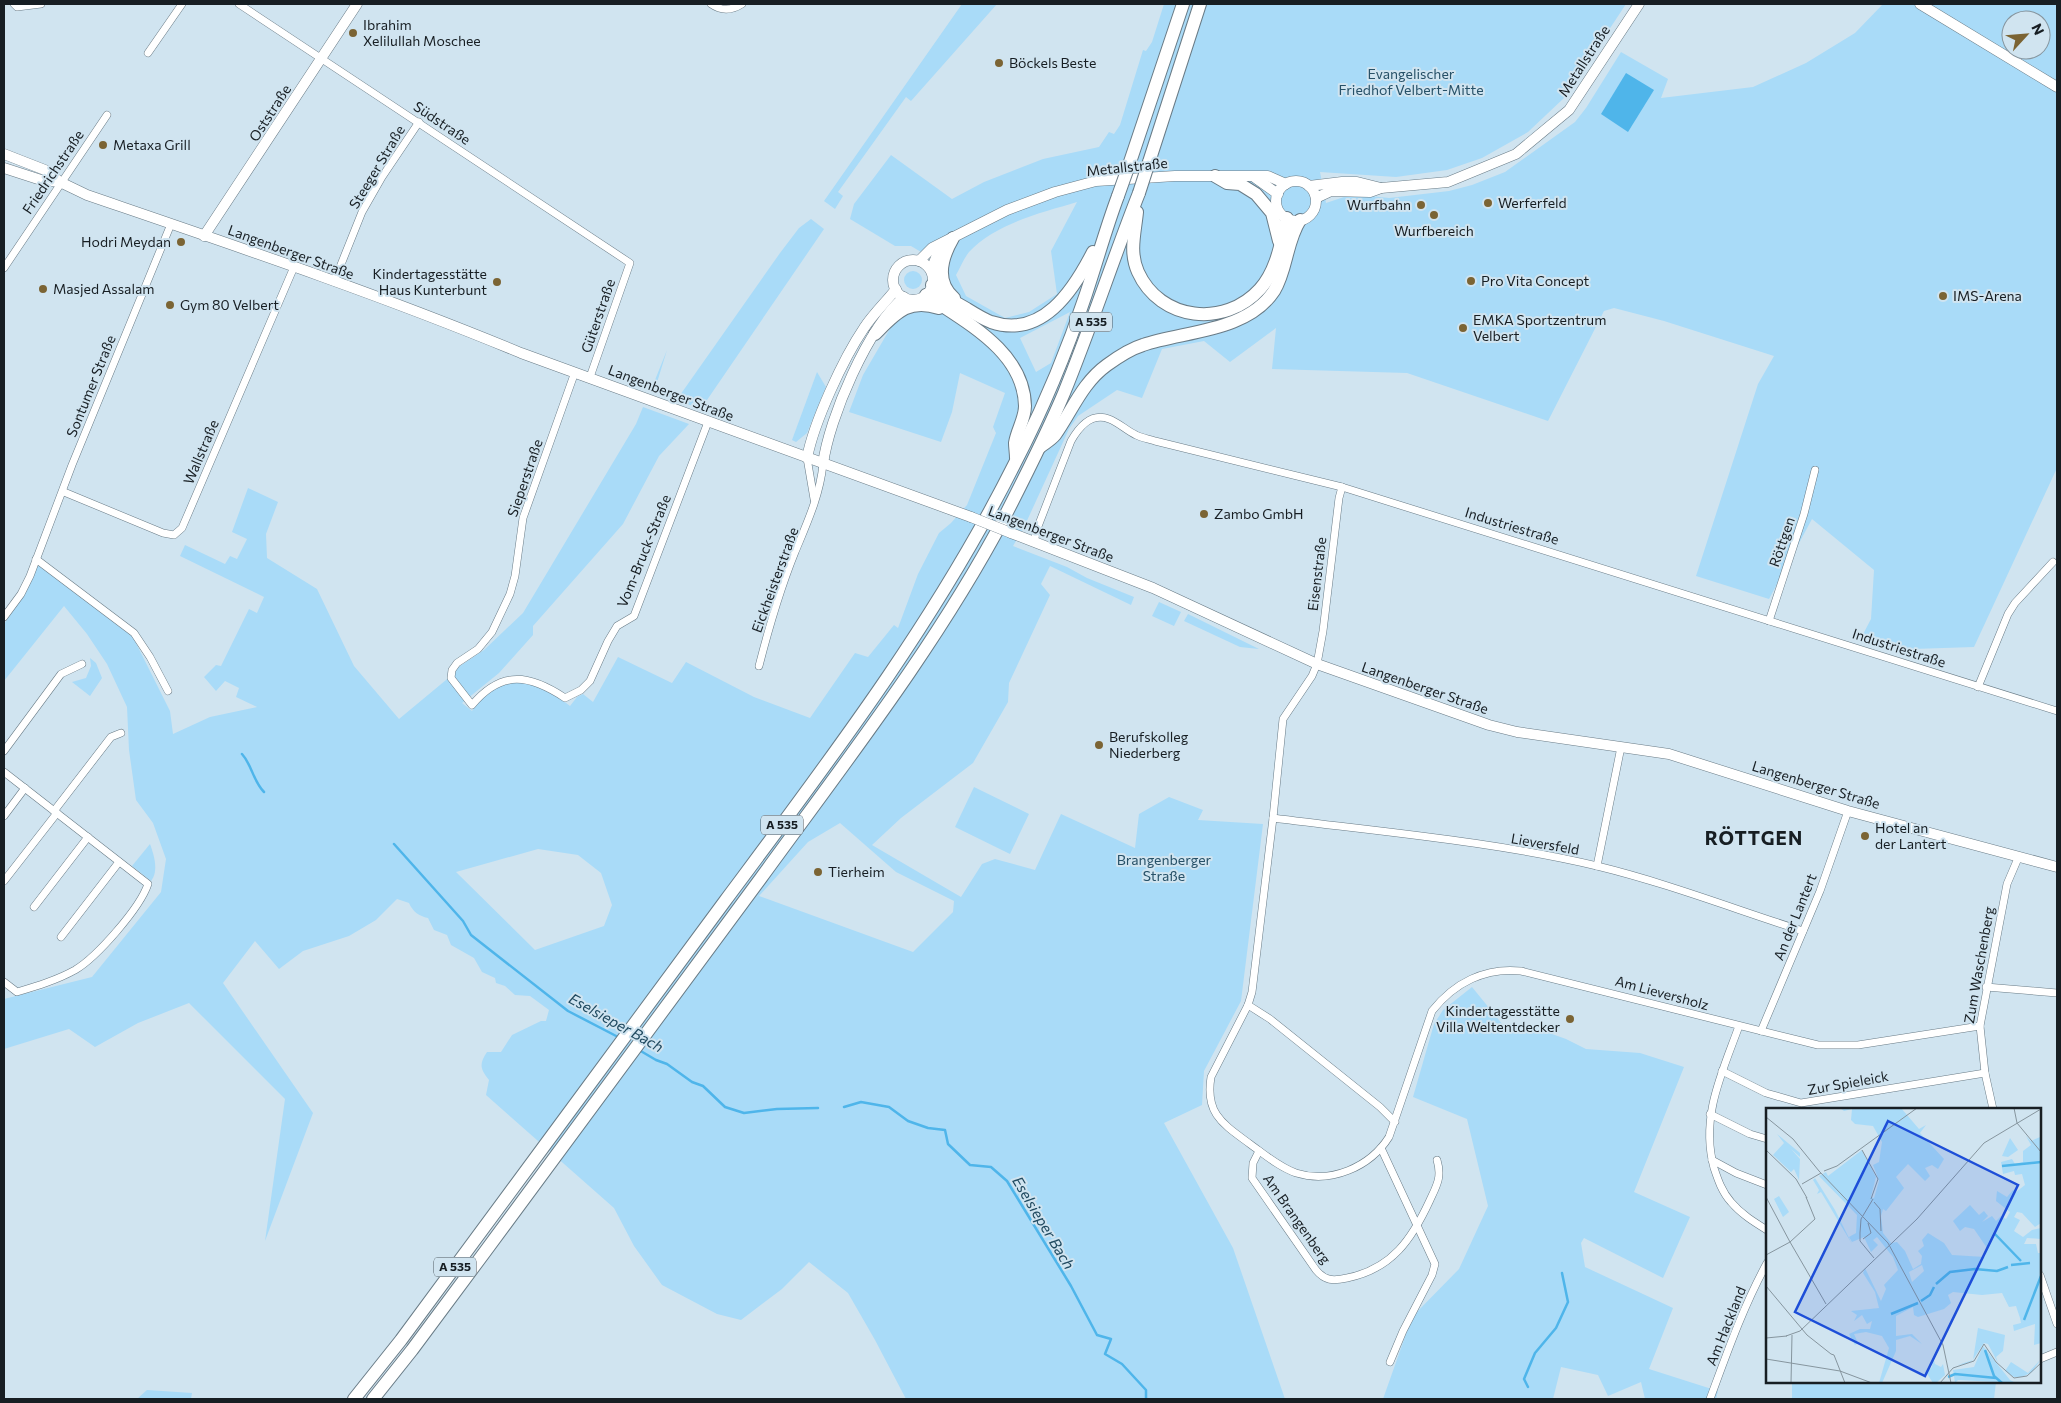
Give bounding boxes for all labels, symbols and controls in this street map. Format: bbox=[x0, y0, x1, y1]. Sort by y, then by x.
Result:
north arrow bbox=[2001, 10, 2051, 60]
place label: Ibrahim Xelilullah Moschee bbox=[363, 16, 481, 49]
text: N bbox=[2028, 21, 2048, 38]
street label: Metallstraße bbox=[1554, 22, 1613, 100]
marker: Ibrahim Xelilullah Moschee bbox=[347, 27, 359, 39]
place label: Böckels Beste bbox=[1009, 54, 1096, 71]
marker: Böckels Beste bbox=[993, 57, 1005, 69]
park label: Evangelischer Friedhof Velbert-Mitte bbox=[1338, 65, 1484, 98]
street label: Oststraße bbox=[245, 81, 294, 144]
street label: Südstraße bbox=[411, 97, 474, 148]
street label: Steeger Straße bbox=[345, 122, 408, 211]
street label: Friedrichstraße bbox=[18, 127, 87, 217]
place label: Metaxa Grill bbox=[113, 136, 191, 153]
marker: Metaxa Grill bbox=[97, 139, 109, 151]
street label: Metallstraße bbox=[1086, 154, 1168, 179]
place label: Werferfeld bbox=[1498, 194, 1567, 211]
place label: Wurfbahn bbox=[1347, 196, 1411, 213]
marker: Werferfeld bbox=[1482, 197, 1494, 209]
marker: Wurfbahn bbox=[1415, 199, 1427, 211]
marker: Wurfbereich bbox=[1428, 209, 1440, 221]
street label: Langenberger Straße bbox=[226, 221, 357, 282]
place label: Wurfbereich bbox=[1394, 222, 1474, 239]
place label: Hodri Meydan bbox=[81, 233, 171, 250]
marker: Hodri Meydan bbox=[175, 236, 187, 248]
place label: Kindertagesstätte Haus Kunterbunt bbox=[373, 265, 487, 298]
place label: Pro Vita Concept bbox=[1481, 272, 1590, 289]
marker: Pro Vita Concept bbox=[1465, 275, 1477, 287]
marker: Kindertagesstätte Haus Kunterbunt bbox=[491, 276, 503, 288]
street label: Güterstraße bbox=[577, 277, 618, 355]
place label: Masjed Assalam bbox=[53, 280, 154, 297]
marker: Masjed Assalam bbox=[37, 283, 49, 295]
place label: IMS-Arena bbox=[1953, 287, 2022, 304]
marker: IMS-Arena bbox=[1937, 290, 1949, 302]
place label: Gym 80 Velbert bbox=[180, 296, 279, 313]
marker: Gym 80 Velbert bbox=[164, 299, 176, 311]
place label: EMKA Sportzentrum Velbert bbox=[1473, 311, 1606, 344]
road number: A 535 bbox=[1070, 313, 1112, 332]
marker: EMKA Sportzentrum Velbert bbox=[1457, 322, 1469, 334]
street label: Sontumer Straße bbox=[62, 332, 119, 439]
street label: Langenberger Straße bbox=[606, 361, 736, 424]
street label: Wallstraße bbox=[179, 417, 222, 487]
street label: Sieperstraße bbox=[503, 437, 546, 519]
street label: Vom-Bruck-Straße bbox=[613, 492, 674, 610]
street label: Langenberger Straße bbox=[986, 502, 1116, 565]
street label: Industriestraße bbox=[1463, 503, 1561, 548]
place label: Zambo GmbH bbox=[1214, 505, 1304, 522]
marker: Zambo GmbH bbox=[1198, 508, 1210, 520]
street label: Röttgen bbox=[1765, 515, 1798, 569]
street label: Eickheisterstraße bbox=[748, 525, 801, 635]
street label: Eisenstraße bbox=[1304, 536, 1329, 612]
street label: Industriestraße bbox=[1850, 624, 1948, 671]
street label: Langenberger Straße bbox=[1359, 658, 1491, 717]
place label: Berufskolleg Niederberg bbox=[1109, 728, 1189, 761]
marker: Berufskolleg Niederberg bbox=[1093, 739, 1105, 751]
street label: Langenberger Straße bbox=[1750, 757, 1882, 812]
road number: A 535 bbox=[761, 816, 803, 834]
place label: Hotel an der Lantert bbox=[1875, 819, 1947, 852]
district label: RÖTTGEN bbox=[1705, 826, 1803, 849]
street label: Lieversfeld bbox=[1510, 829, 1581, 858]
marker: Hotel an der Lantert bbox=[1859, 830, 1871, 842]
park label: Brangenberger Straße bbox=[1117, 851, 1212, 884]
place label: Tierheim bbox=[828, 863, 885, 880]
marker: Tierheim bbox=[812, 866, 824, 878]
street label: An der Lantert bbox=[1769, 871, 1820, 963]
street label: Zum Waschenberg bbox=[1960, 905, 1997, 1025]
street label: Am Lieversholz bbox=[1613, 972, 1711, 1013]
water label: Eselsieper Bach bbox=[566, 989, 667, 1055]
place label: Kindertagesstätte Villa Weltentdecker bbox=[1436, 1002, 1560, 1035]
marker: Kindertagesstätte Villa Weltentdecker bbox=[1564, 1013, 1576, 1025]
street label: Zur Spieleick bbox=[1806, 1067, 1890, 1098]
inset map bbox=[1766, 1108, 2041, 1383]
street label: Am Brangenberg bbox=[1260, 1170, 1335, 1267]
water label: Eselsieper Bach bbox=[1009, 1173, 1079, 1272]
road number: A 535 bbox=[434, 1258, 476, 1276]
street label: Am Hackland bbox=[1702, 1284, 1749, 1368]

